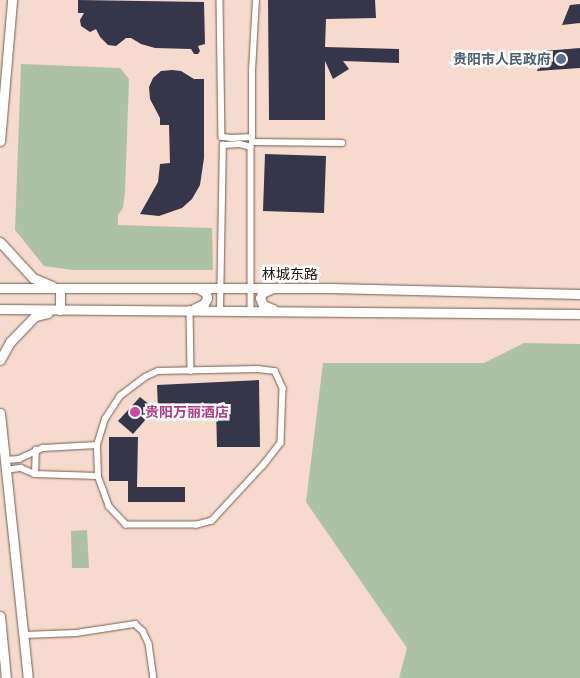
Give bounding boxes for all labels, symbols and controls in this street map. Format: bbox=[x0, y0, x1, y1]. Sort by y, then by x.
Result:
place label: 贵阳市人民政府 bbox=[453, 51, 551, 67]
marker: 贵阳市人民政府 bbox=[555, 53, 567, 65]
street label: 林城东路 bbox=[262, 266, 318, 282]
place label: 贵阳万丽酒店 bbox=[145, 404, 229, 420]
marker: 贵阳万丽酒店 bbox=[129, 406, 141, 418]

